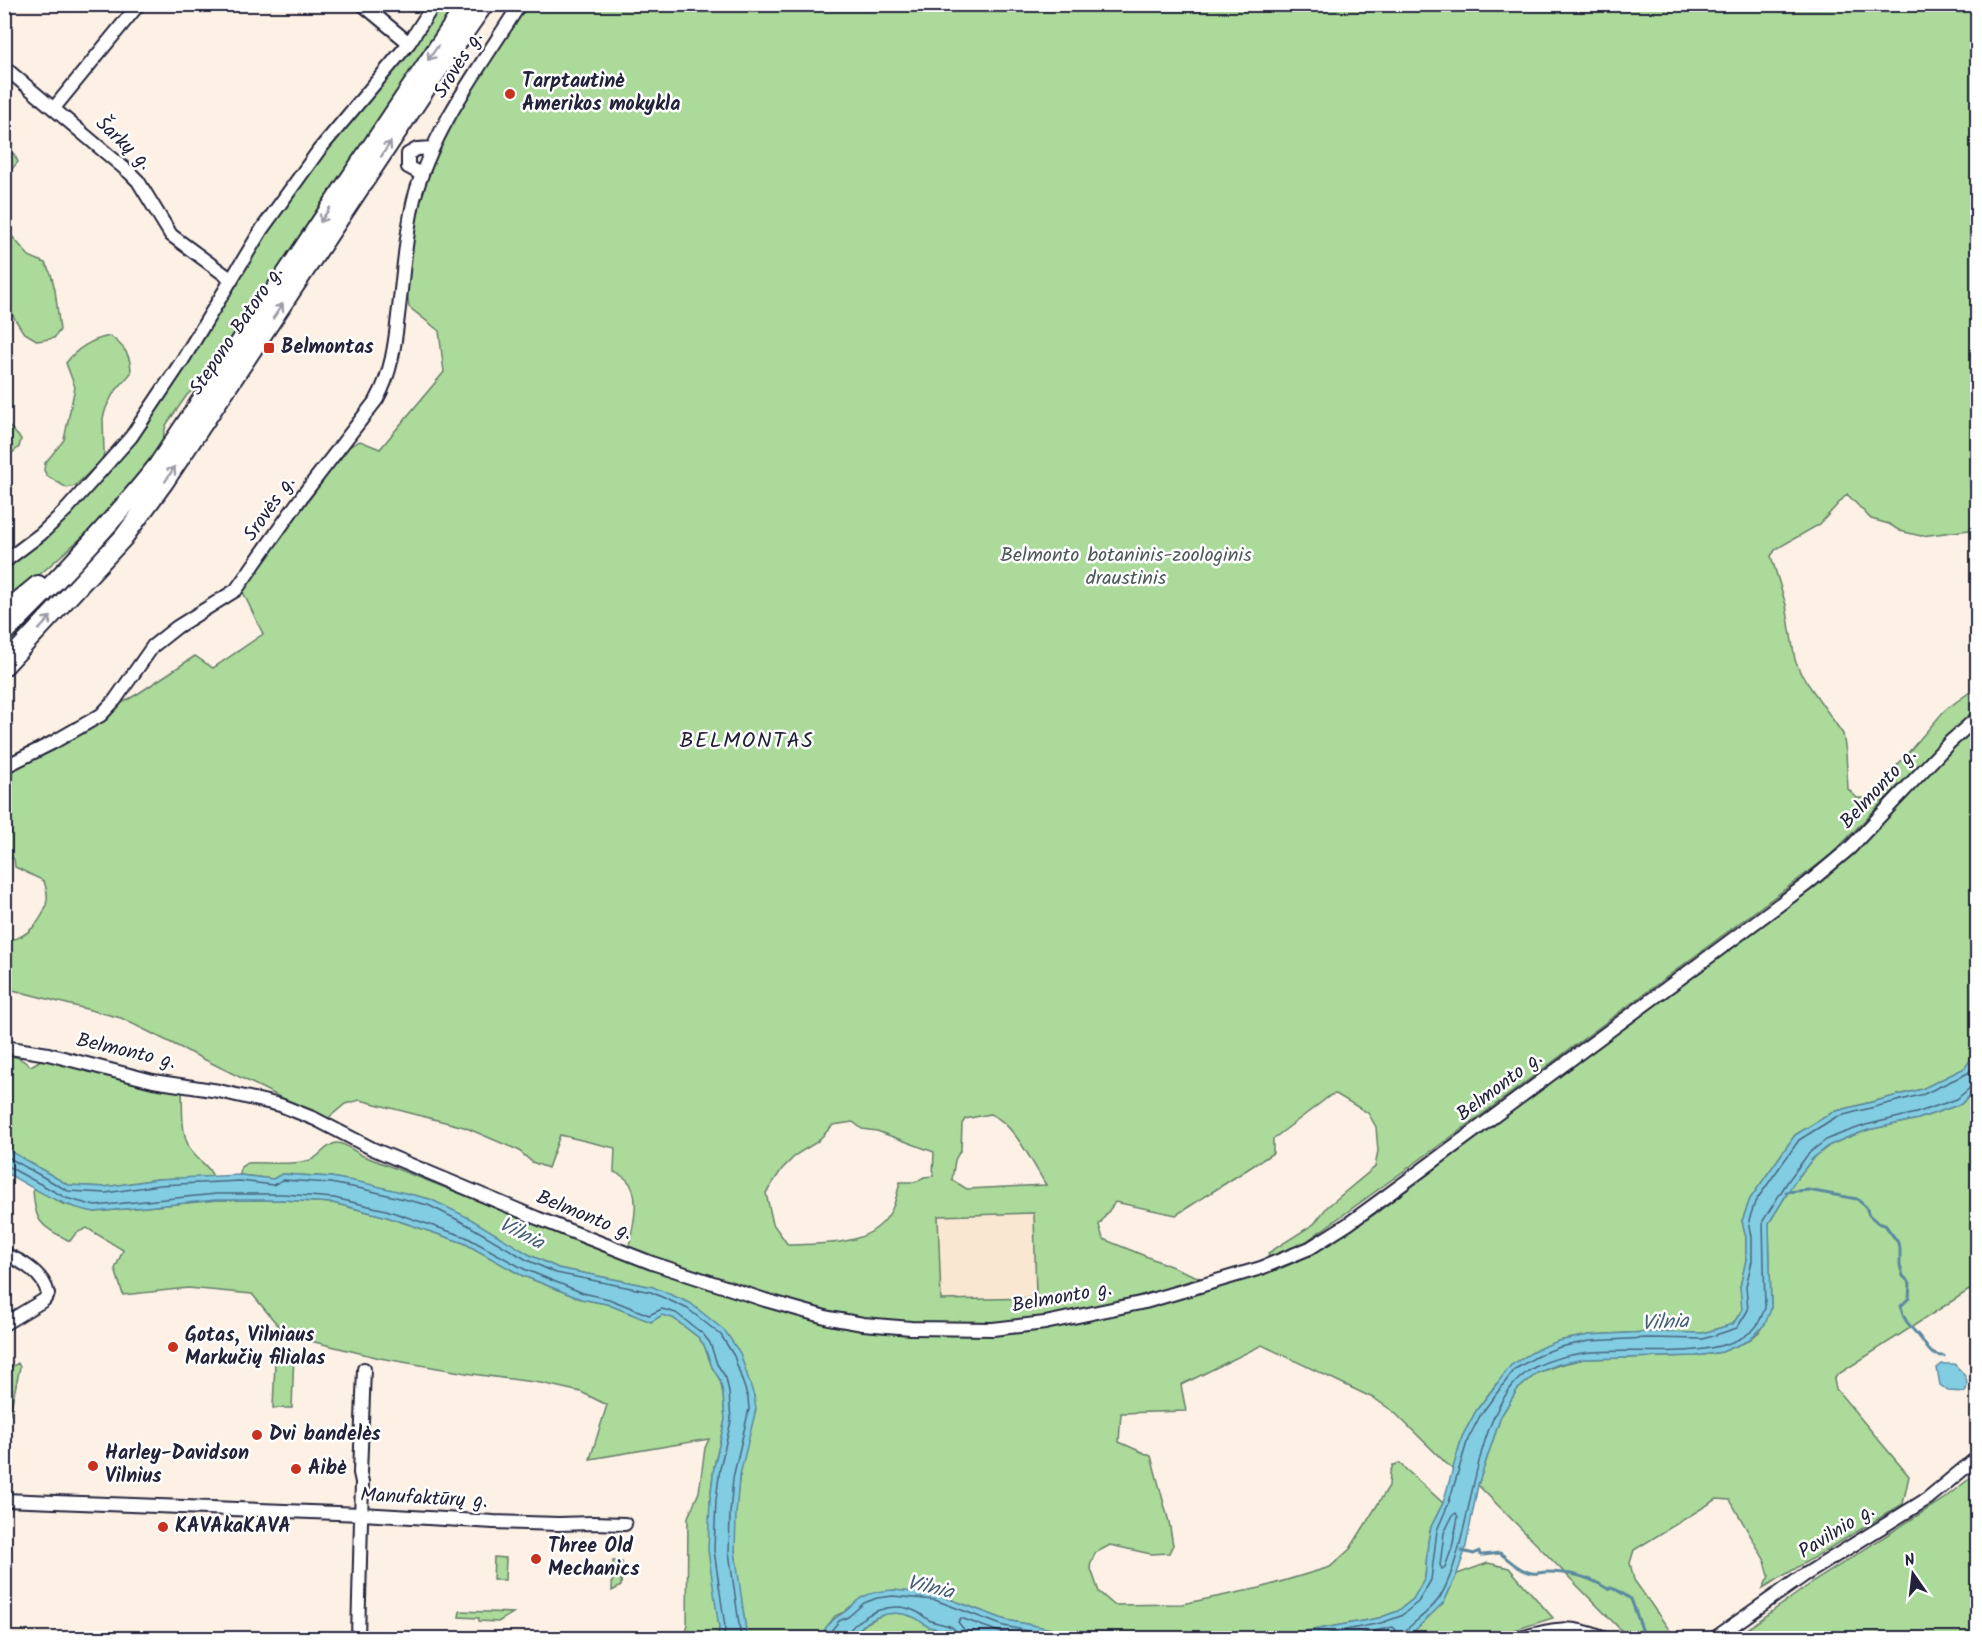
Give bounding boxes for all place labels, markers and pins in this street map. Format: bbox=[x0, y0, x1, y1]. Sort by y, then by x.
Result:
place label: Tarptautinė Amerikos mokykla bbox=[522, 66, 680, 121]
marker: Tarptautinė Amerikos mokykla bbox=[503, 87, 517, 101]
place label: Belmontas bbox=[281, 332, 374, 364]
marker: Belmontas bbox=[262, 341, 276, 355]
place label: Gotas, Vilniaus Markučių filialas bbox=[185, 1320, 326, 1375]
marker: Gotas, Vilniaus Markučių filialas bbox=[166, 1340, 180, 1354]
place label: Dvi bandelės bbox=[269, 1419, 381, 1451]
marker: Dvi bandelės bbox=[250, 1428, 264, 1442]
place label: Harley-Davidson Vilnius bbox=[105, 1438, 249, 1493]
place label: Aibė bbox=[308, 1453, 347, 1485]
marker: Harley-Davidson Vilnius bbox=[86, 1459, 100, 1473]
marker: Aibė bbox=[289, 1462, 303, 1476]
place label: KAVAkaKAVA bbox=[175, 1511, 291, 1543]
marker: KAVAkaKAVA bbox=[156, 1520, 170, 1534]
place label: Three Old Mechanics bbox=[548, 1531, 640, 1586]
marker: Three Old Mechanics bbox=[529, 1552, 543, 1566]

